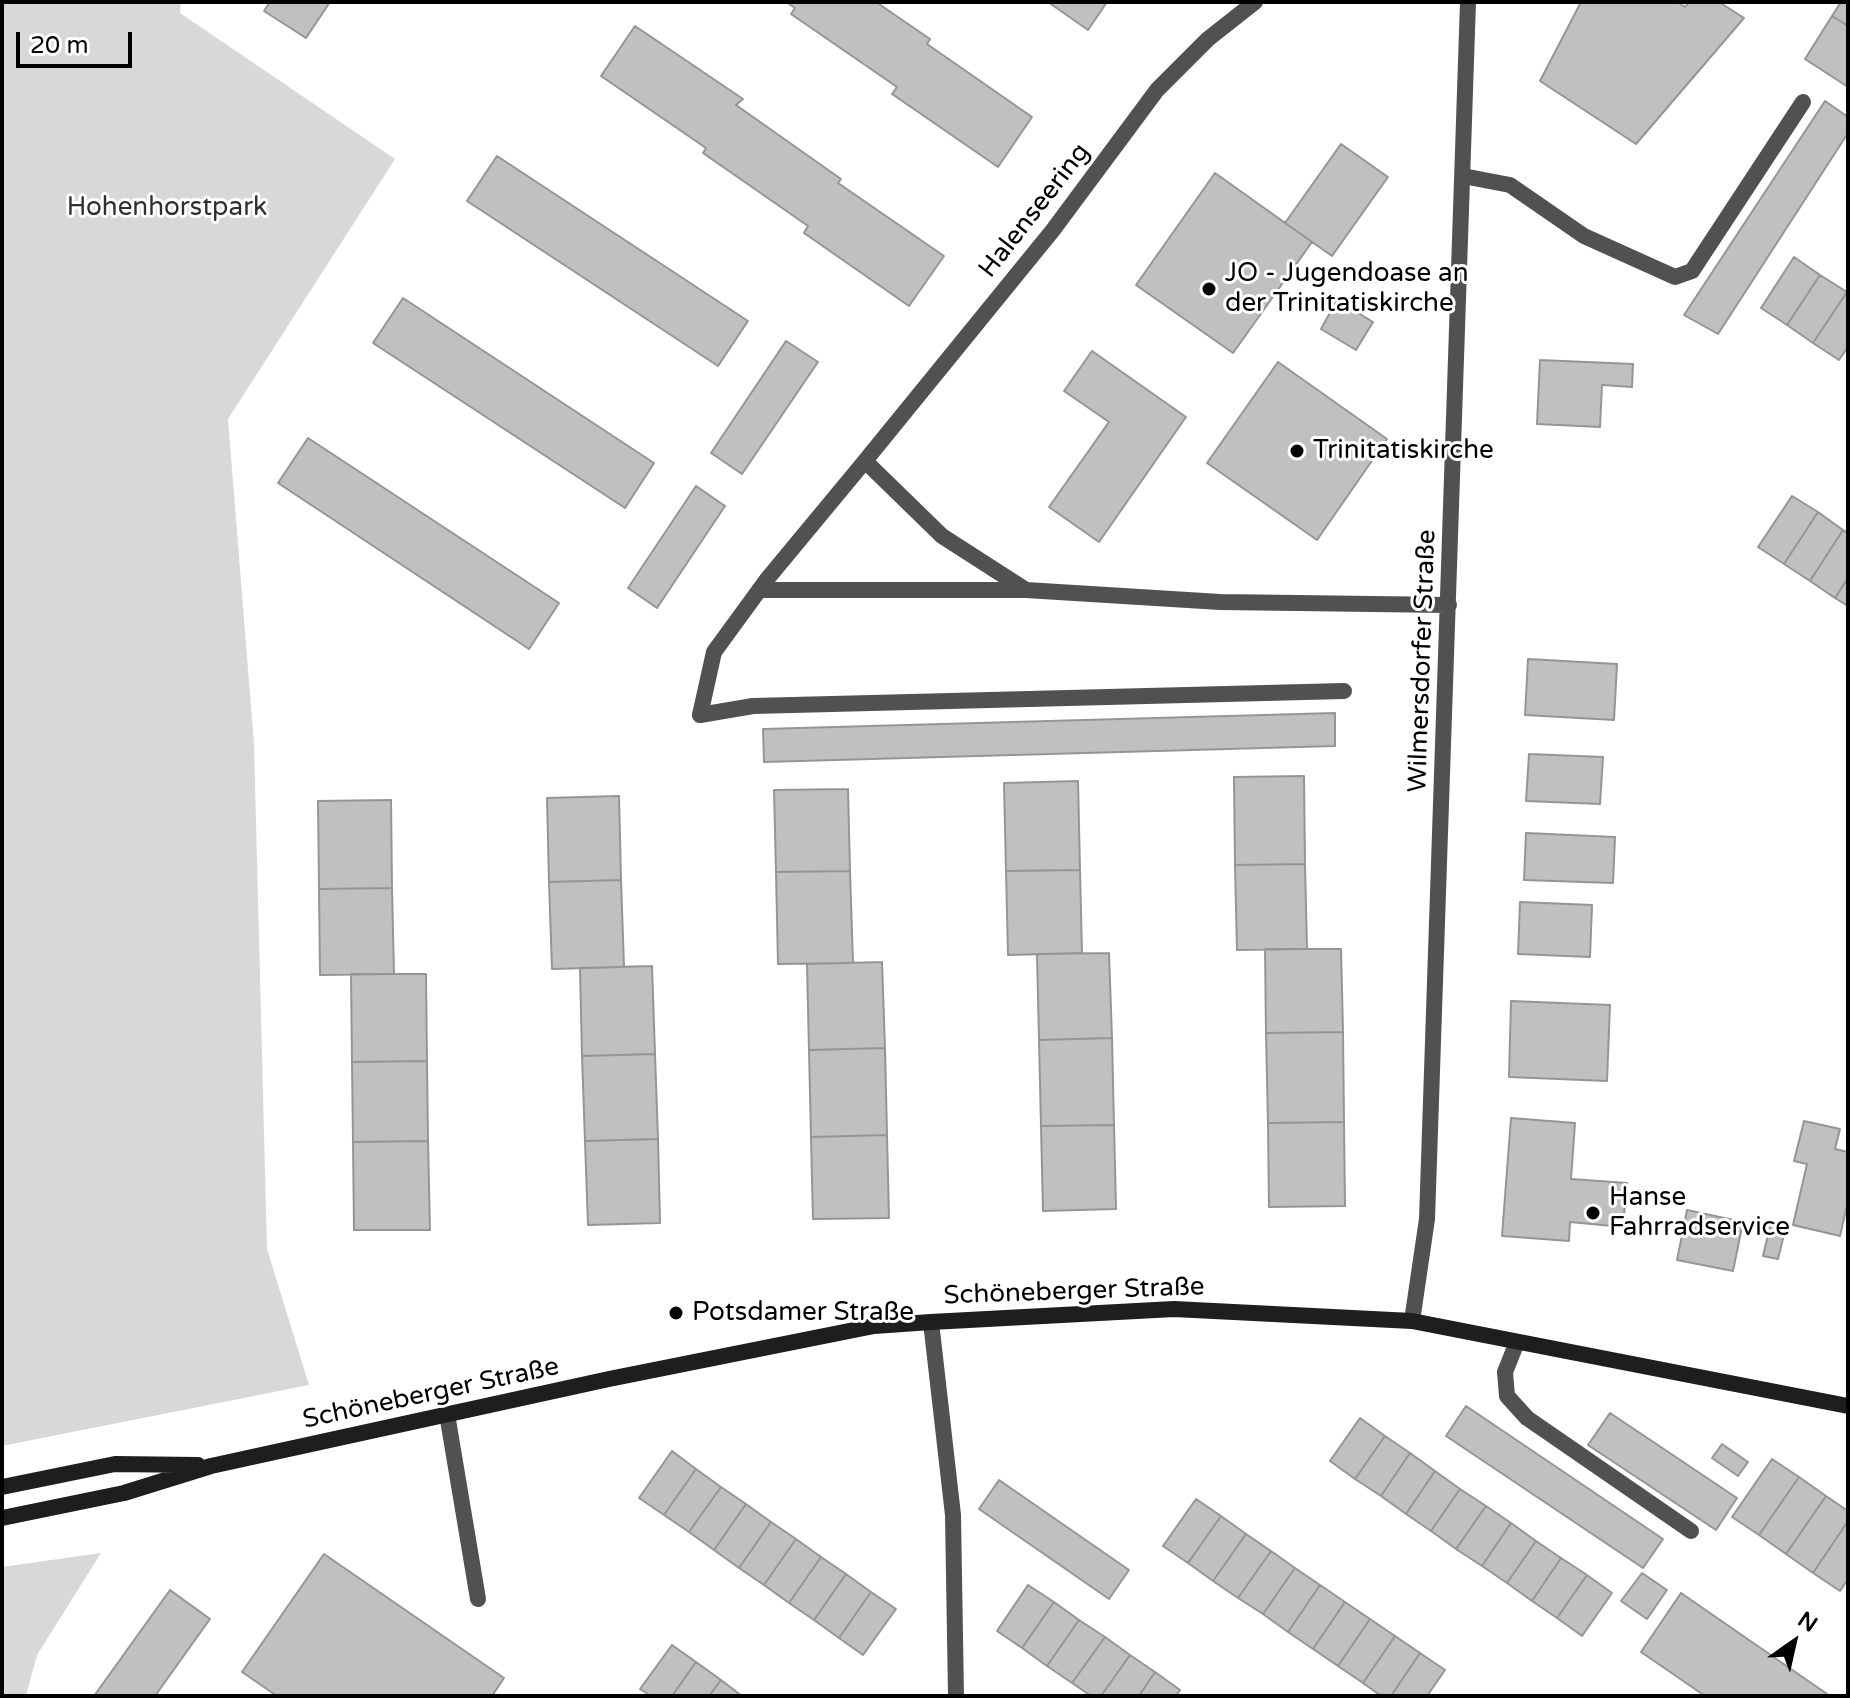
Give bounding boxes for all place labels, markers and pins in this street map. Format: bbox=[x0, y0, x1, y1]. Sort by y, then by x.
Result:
place label: JO - Jugendoase an der Trinitatiskirche bbox=[1225, 258, 1468, 320]
marker: JO - Jugendoase an der Trinitatiskirche bbox=[1200, 280, 1218, 298]
place label: Trinitatiskirche bbox=[1313, 435, 1494, 467]
marker: Trinitatiskirche bbox=[1288, 442, 1306, 460]
place label: Hanse Fahrradservice bbox=[1609, 1182, 1790, 1244]
marker: Hanse Fahrradservice bbox=[1584, 1204, 1602, 1222]
place label: Potsdamer Straße bbox=[692, 1297, 914, 1329]
marker: Potsdamer Straße bbox=[667, 1304, 685, 1322]

